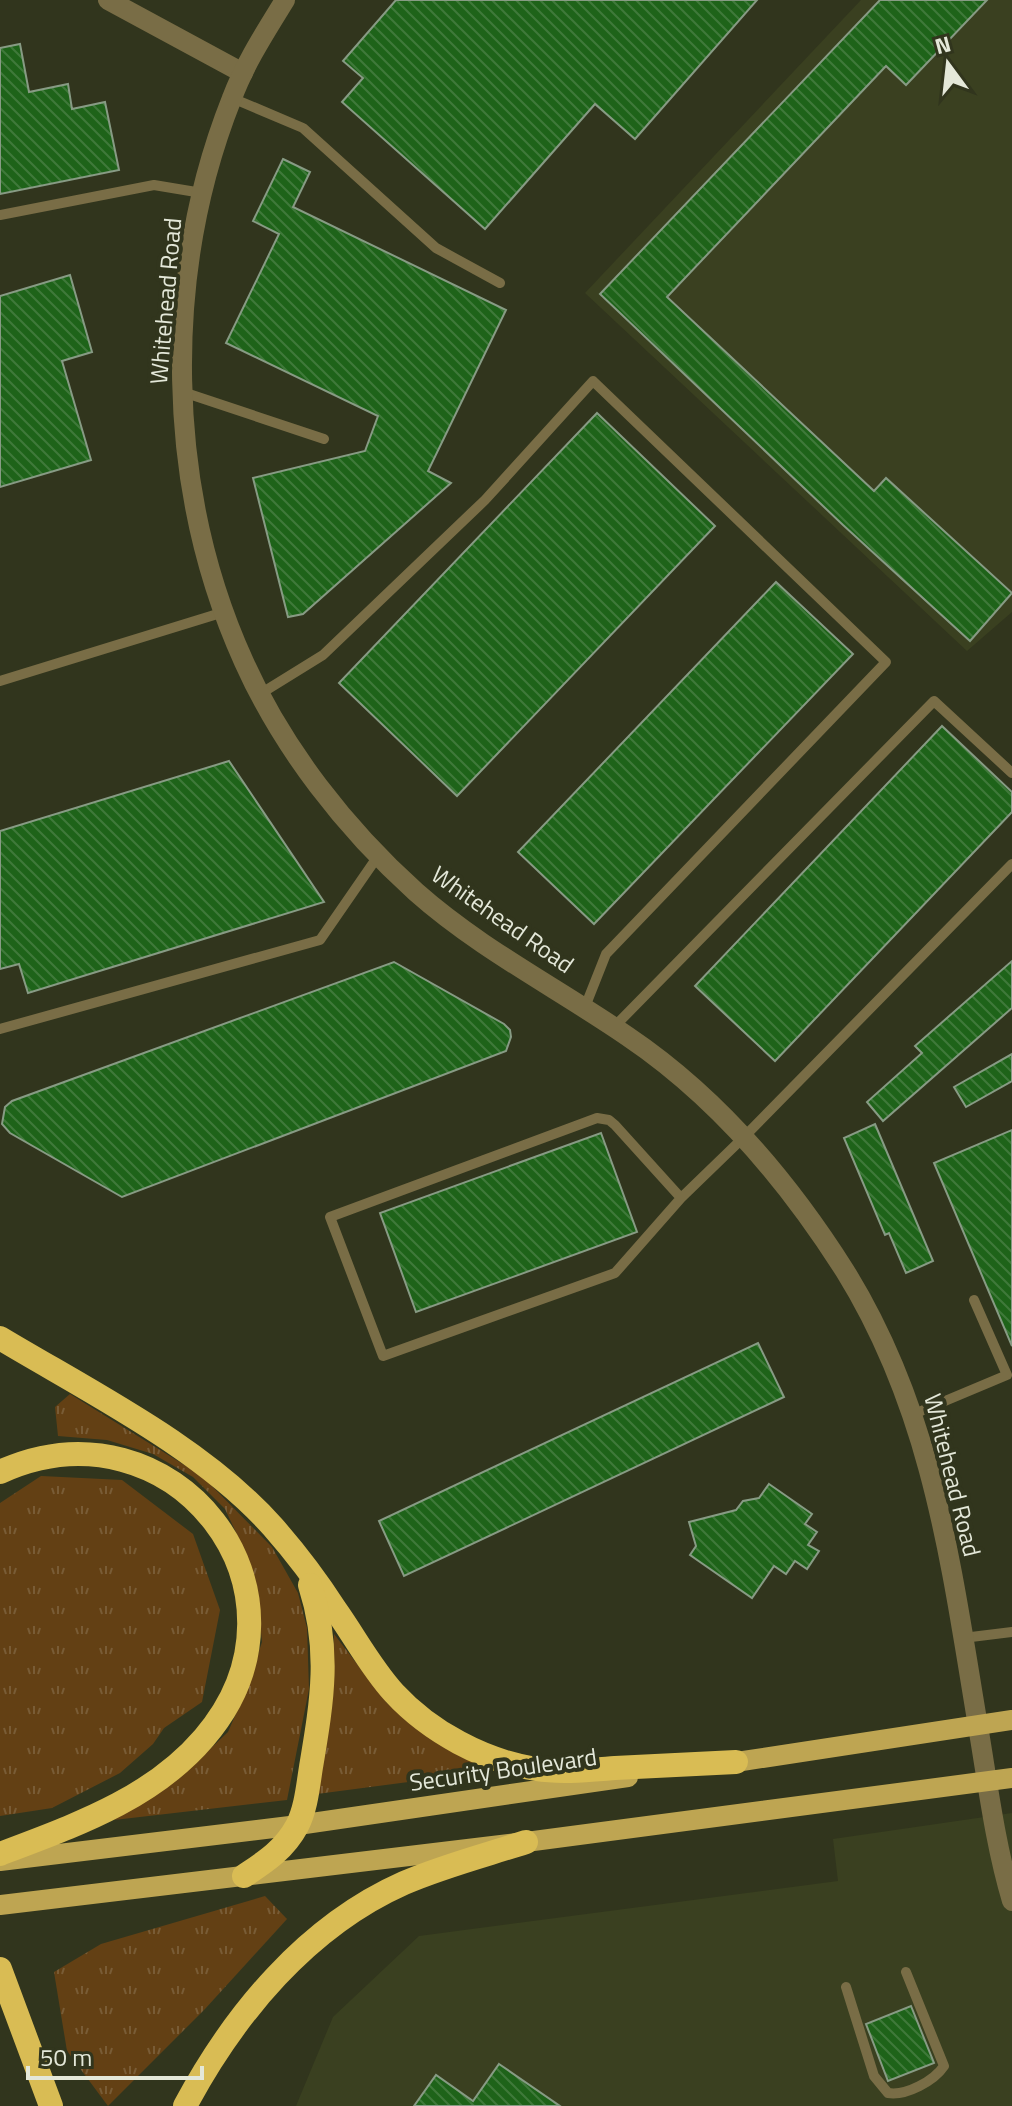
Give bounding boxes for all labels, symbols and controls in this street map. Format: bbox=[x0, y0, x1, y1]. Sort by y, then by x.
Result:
north arrow bbox=[908, 24, 988, 104]
text: N bbox=[931, 26, 955, 63]
street label: Whitehead Road bbox=[140, 216, 190, 386]
street label: Whitehead Road bbox=[424, 856, 582, 982]
street label: Whitehead Road bbox=[915, 1390, 991, 1560]
street label: Security Boulevard bbox=[407, 1738, 599, 1800]
scale bar bbox=[28, 2030, 202, 2080]
text: 50 m bbox=[40, 2039, 92, 2075]

